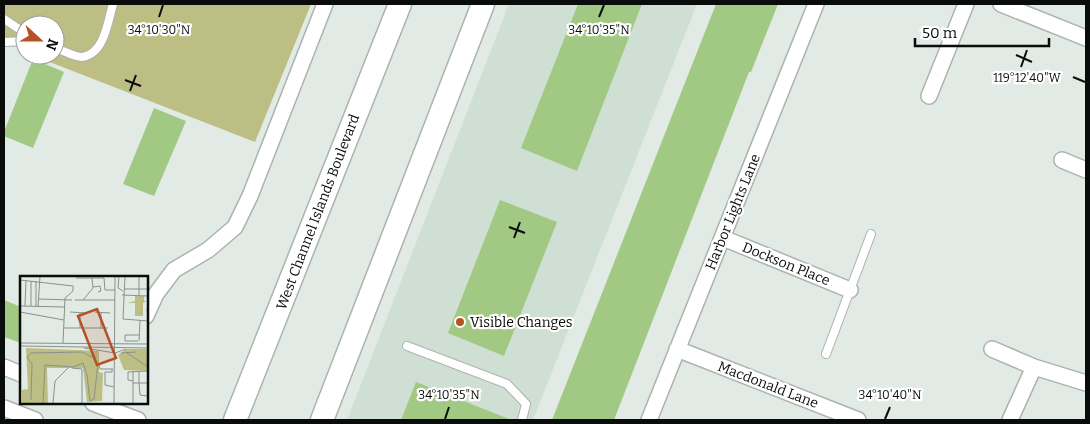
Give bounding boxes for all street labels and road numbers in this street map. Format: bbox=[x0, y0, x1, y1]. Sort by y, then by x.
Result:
street label: West Channel Islands Boulevard bbox=[273, 112, 363, 312]
street label: Harbor Lights Lane bbox=[702, 151, 764, 273]
street label: Dockson Place bbox=[740, 239, 832, 289]
street label: Macdonald Lane bbox=[715, 358, 821, 412]

